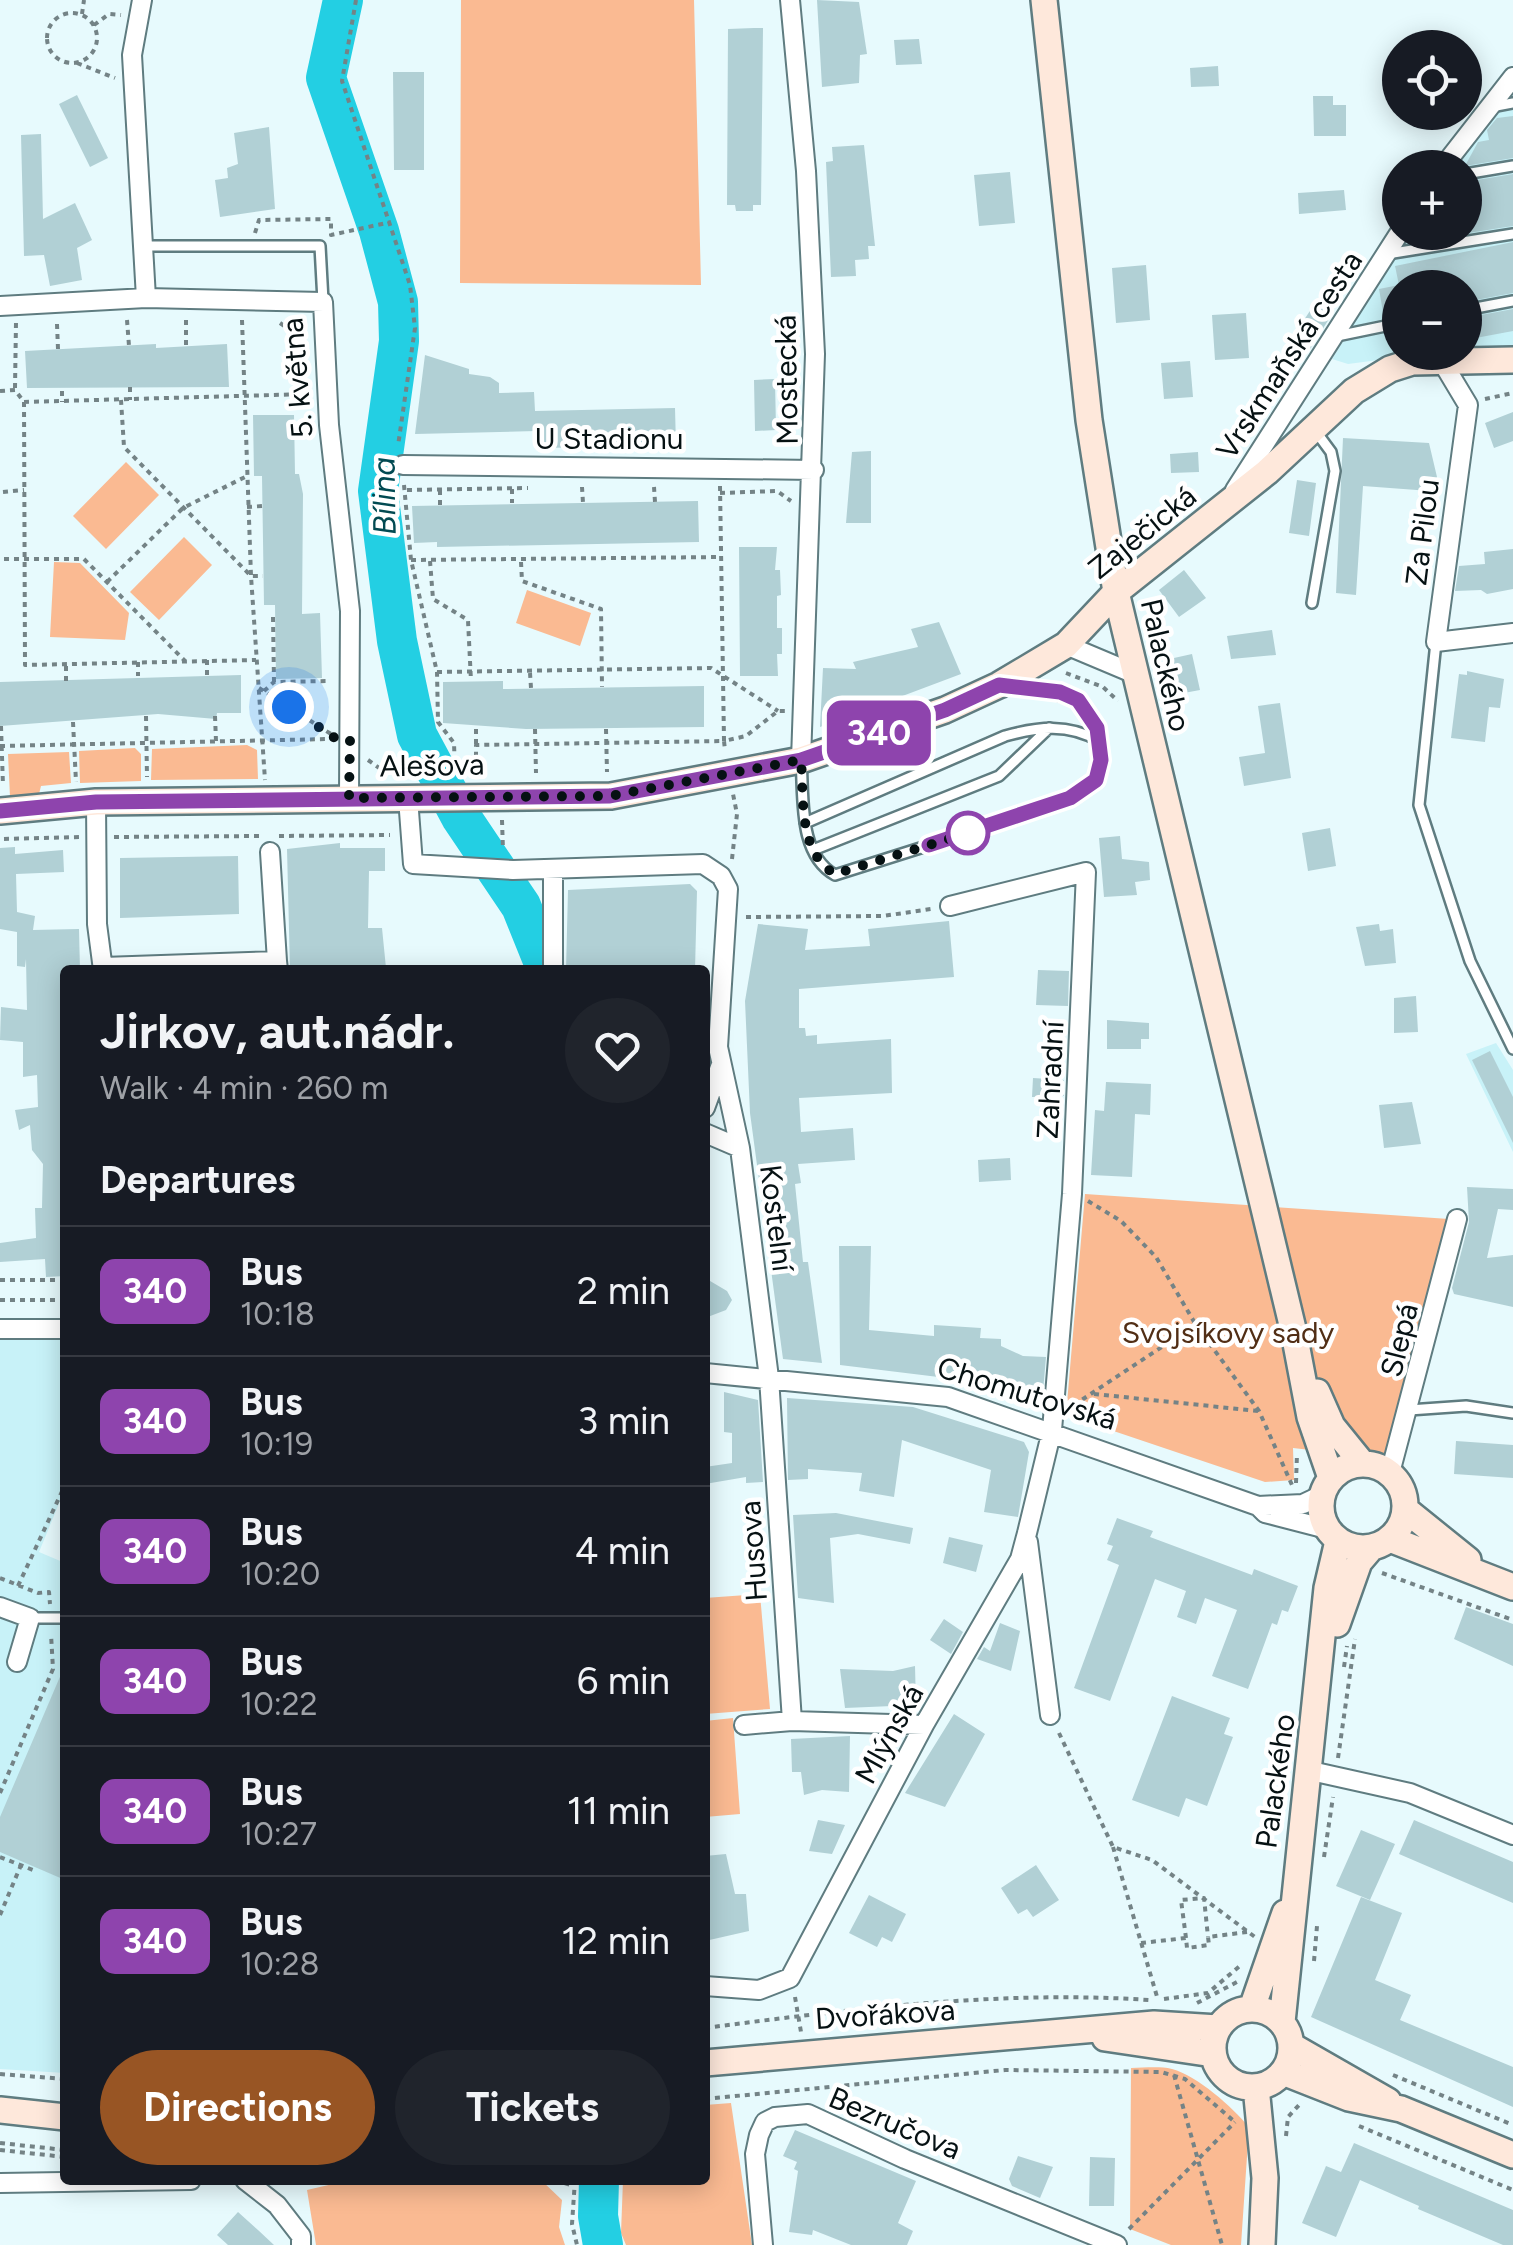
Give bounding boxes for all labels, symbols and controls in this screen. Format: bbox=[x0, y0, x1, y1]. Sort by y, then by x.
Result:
map controls bbox=[1382, 30, 1482, 370]
button: locate bbox=[1382, 30, 1482, 130]
button: + bbox=[1382, 150, 1482, 250]
street label: Vrskmaňská cesta bbox=[1208, 244, 1370, 466]
button: − bbox=[1382, 270, 1482, 370]
street label: Mostecká bbox=[766, 315, 806, 445]
street label: 5. května bbox=[273, 316, 321, 440]
street label: U Stadionu bbox=[534, 420, 684, 457]
water label: Bílina bbox=[364, 457, 404, 535]
street label: Zaječická bbox=[1081, 477, 1203, 587]
street label: Za Pilou bbox=[1397, 477, 1447, 587]
street label: Palackého bbox=[1133, 595, 1199, 735]
your location bbox=[264, 682, 314, 732]
line badge: 340 bbox=[822, 700, 936, 766]
text: 340 bbox=[847, 712, 911, 754]
street label: Alešova bbox=[379, 746, 485, 784]
unlabelled marker bbox=[947, 812, 989, 854]
button: heart bbox=[565, 998, 670, 1103]
text: Jirkov, aut.nádr. bbox=[100, 1002, 454, 1060]
street label: Zahradní bbox=[1028, 1018, 1072, 1140]
text: Walk · 4 min · 260 m bbox=[100, 1069, 388, 1107]
text: Departures bbox=[100, 1157, 295, 1203]
street label: Kostelní bbox=[752, 1162, 802, 1276]
text: Bus bbox=[240, 1249, 303, 1295]
text: 2 min bbox=[577, 1268, 670, 1314]
text: 340 bbox=[123, 1270, 187, 1312]
text: 10:18 bbox=[240, 1295, 315, 1333]
street label: Slepá bbox=[1372, 1299, 1426, 1381]
park label: Svojsíkovy sady bbox=[1122, 1314, 1335, 1351]
street label: Chomutovská bbox=[933, 1348, 1121, 1438]
text: Bus bbox=[240, 1379, 303, 1425]
text: 3 min bbox=[578, 1398, 670, 1444]
text: 340 bbox=[123, 1400, 187, 1442]
text: 10:19 bbox=[240, 1425, 313, 1463]
street label: Husova bbox=[731, 1499, 775, 1603]
text: Bus bbox=[240, 1509, 303, 1555]
text: 4 min bbox=[575, 1528, 670, 1574]
text: 340 bbox=[123, 1530, 187, 1572]
text: 10:20 bbox=[240, 1555, 320, 1593]
text: Bus bbox=[240, 1639, 303, 1685]
text: 6 min bbox=[577, 1658, 670, 1704]
text: 340 bbox=[123, 1660, 187, 1702]
street label: Mlýnská bbox=[847, 1678, 931, 1790]
text: 10:22 bbox=[240, 1685, 318, 1723]
street label: Palackého bbox=[1247, 1711, 1303, 1851]
text: Bus bbox=[240, 1769, 303, 1815]
text: 11 min bbox=[567, 1788, 670, 1834]
text: 340 bbox=[123, 1790, 187, 1832]
text: 10:27 bbox=[240, 1815, 317, 1853]
text: Bus bbox=[240, 1899, 303, 1945]
text: 12 min bbox=[561, 1918, 670, 1964]
text: 340 bbox=[123, 1920, 187, 1962]
text: 10:28 bbox=[240, 1945, 319, 1983]
street label: Dvořákova bbox=[814, 1991, 956, 2037]
button: Directions bbox=[100, 2050, 375, 2165]
button: Tickets bbox=[395, 2050, 670, 2165]
street label: Bezručova bbox=[823, 2079, 967, 2167]

